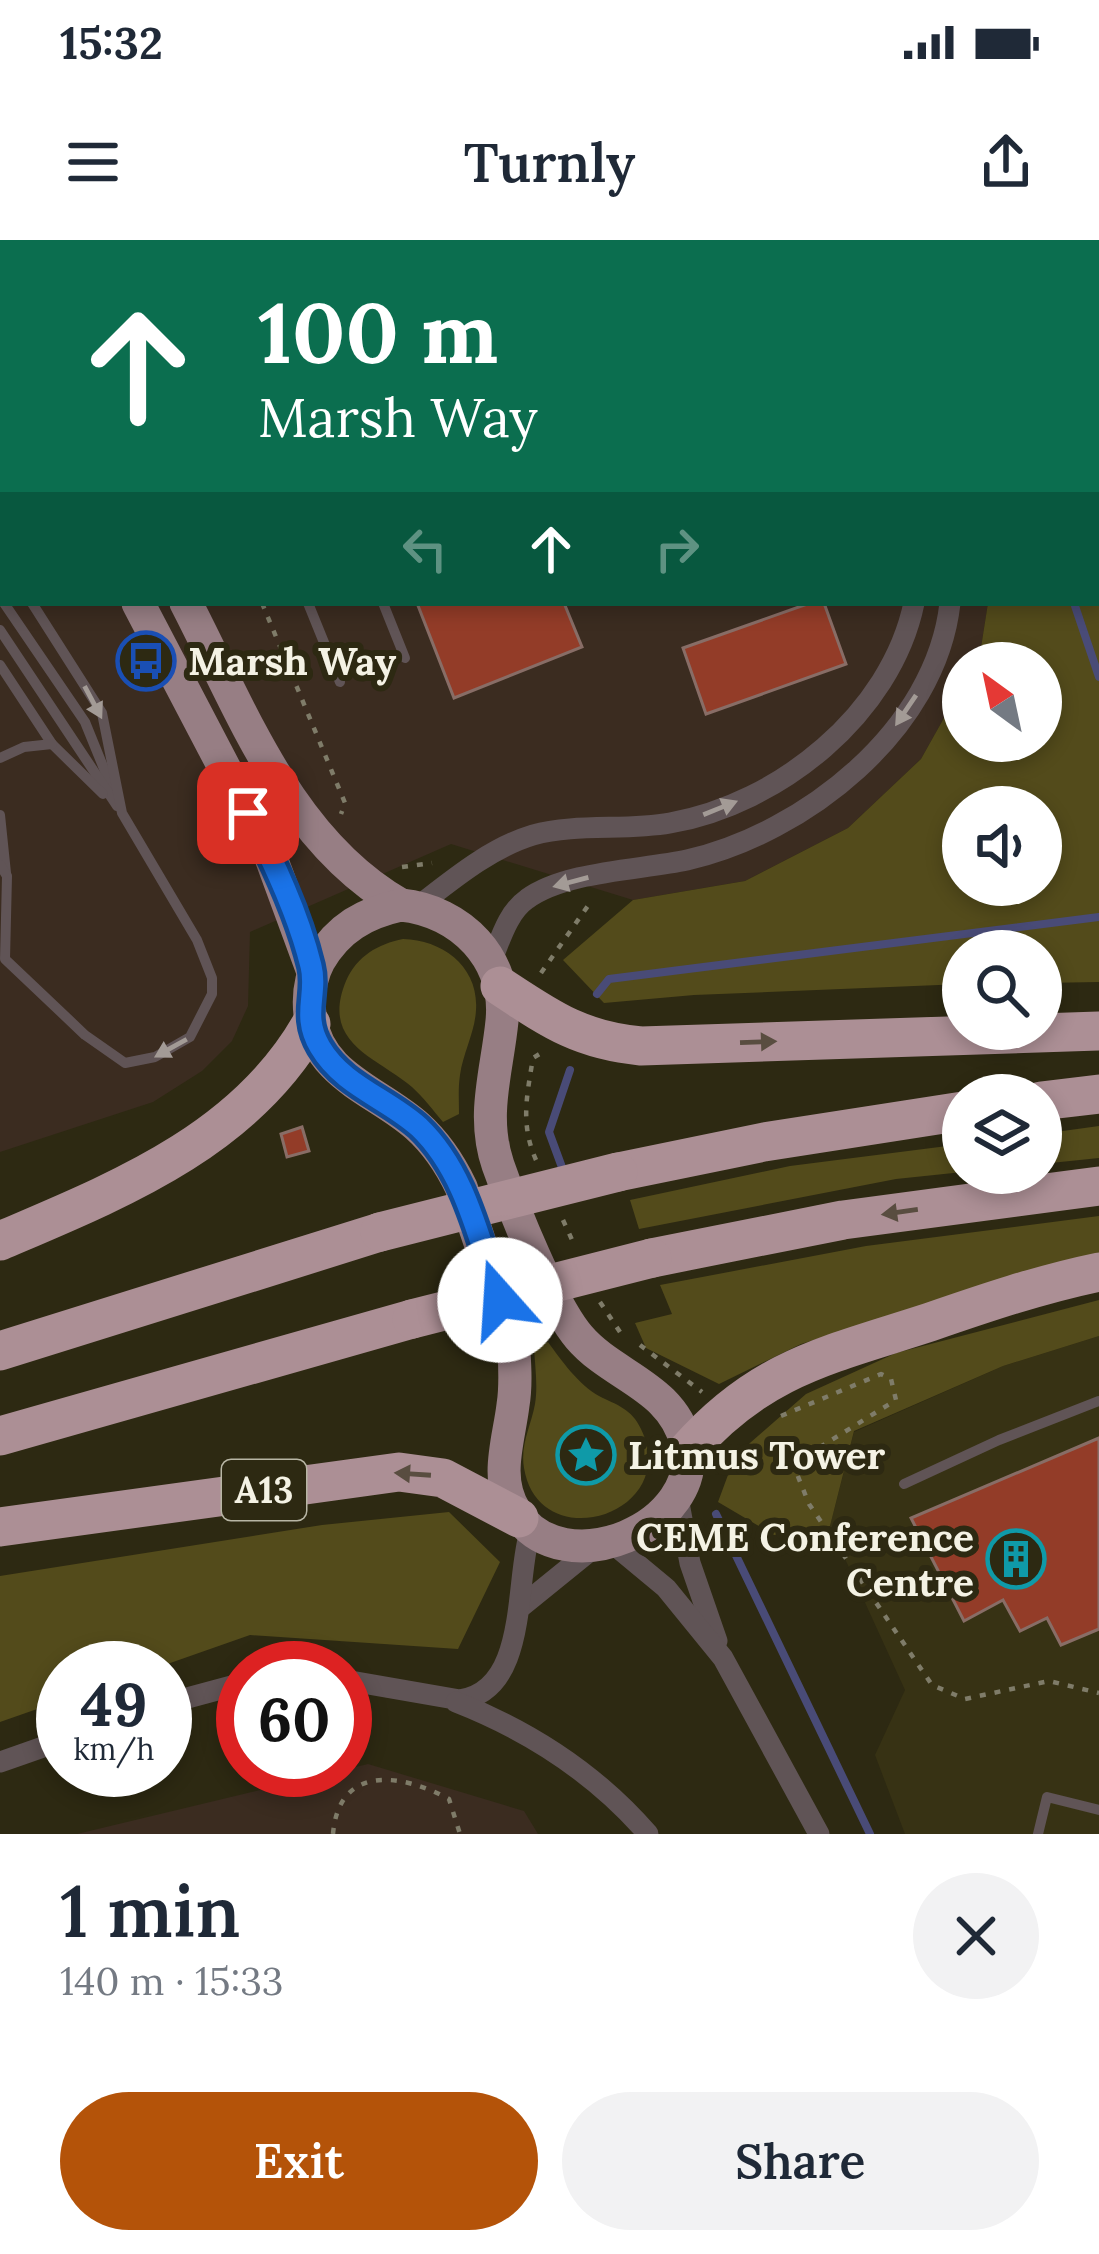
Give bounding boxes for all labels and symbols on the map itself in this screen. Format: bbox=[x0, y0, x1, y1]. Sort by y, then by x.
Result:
bus stop icon: Marsh Way bbox=[115, 630, 177, 692]
place label: Marsh Way bbox=[188, 636, 397, 686]
north arrow bbox=[942, 642, 1062, 762]
one-way arrow bbox=[83, 685, 103, 719]
one-way arrow bbox=[895, 694, 918, 727]
pin bbox=[197, 762, 299, 864]
one-way arrow bbox=[702, 797, 738, 816]
one-way arrow bbox=[552, 874, 589, 893]
one-way arrow bbox=[740, 1032, 778, 1051]
one-way arrow bbox=[154, 1036, 188, 1057]
one-way arrow bbox=[880, 1203, 918, 1221]
position arrow bbox=[437, 1237, 563, 1363]
place icon: Litmus Tower bbox=[555, 1424, 617, 1486]
place label: Litmus Tower bbox=[628, 1430, 886, 1480]
road number: A13 bbox=[222, 1460, 306, 1520]
one-way arrow bbox=[394, 1464, 431, 1483]
place label: CEME Conference Centre bbox=[636, 1512, 974, 1607]
building icon: CEME Conference Centre bbox=[985, 1528, 1047, 1590]
speed limit sign: 60 bbox=[216, 1641, 372, 1797]

